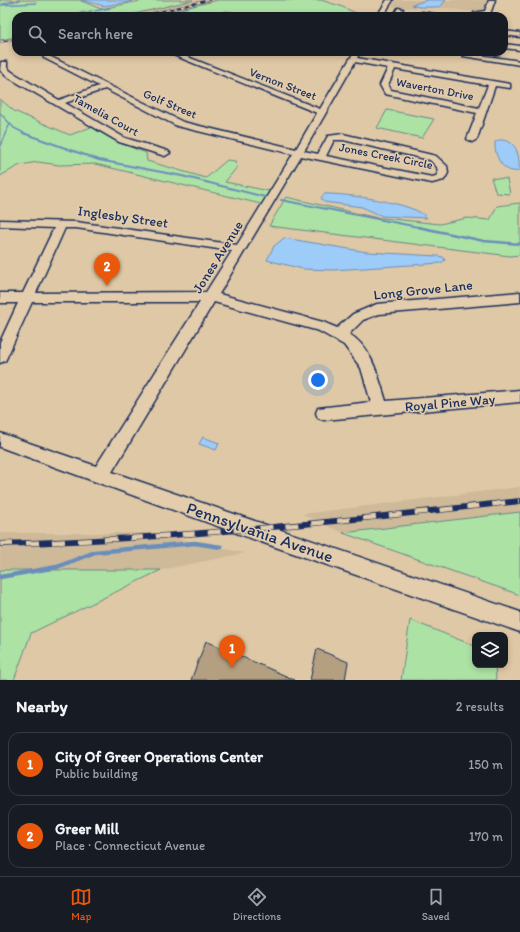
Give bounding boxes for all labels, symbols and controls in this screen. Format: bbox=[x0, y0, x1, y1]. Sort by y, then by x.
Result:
search box bbox=[12, 12, 508, 56]
icon: search bbox=[26, 23, 48, 45]
text: Search here bbox=[58, 25, 133, 43]
street label: Vernon Street bbox=[247, 65, 319, 103]
street label: Waverton Drive bbox=[395, 75, 475, 103]
street label: Golf Street bbox=[141, 86, 199, 122]
street label: Tamelia Court bbox=[71, 91, 142, 139]
street label: Jones Creek Circle bbox=[338, 140, 434, 172]
street label: Inglesby Street bbox=[77, 202, 169, 232]
street label: Jones Avenue bbox=[189, 217, 247, 296]
pin: 2 bbox=[94, 253, 120, 286]
street label: Long Grove Lane bbox=[373, 276, 474, 304]
your location bbox=[308, 370, 328, 390]
street label: Royal Pine Way bbox=[404, 391, 496, 415]
street label: Pennsylvania Avenue bbox=[184, 498, 336, 566]
map controls bbox=[472, 632, 508, 668]
button: layers bbox=[472, 632, 508, 668]
pin: 1 bbox=[219, 635, 245, 668]
text: Nearby bbox=[16, 696, 68, 716]
text: 2 results bbox=[456, 699, 504, 714]
text: City Of Greer Operations Center bbox=[55, 748, 263, 766]
text: 1 bbox=[27, 757, 33, 772]
text: 150 m bbox=[468, 757, 503, 772]
text: Public building bbox=[55, 766, 138, 781]
text: Greer Mill bbox=[55, 820, 119, 838]
text: 2 bbox=[27, 829, 33, 844]
text: 170 m bbox=[469, 829, 503, 844]
text: Place · Connecticut Avenue bbox=[55, 838, 205, 853]
tab: Map bbox=[70, 886, 92, 923]
tab: Directions bbox=[233, 886, 281, 923]
tab: Saved bbox=[422, 886, 450, 923]

